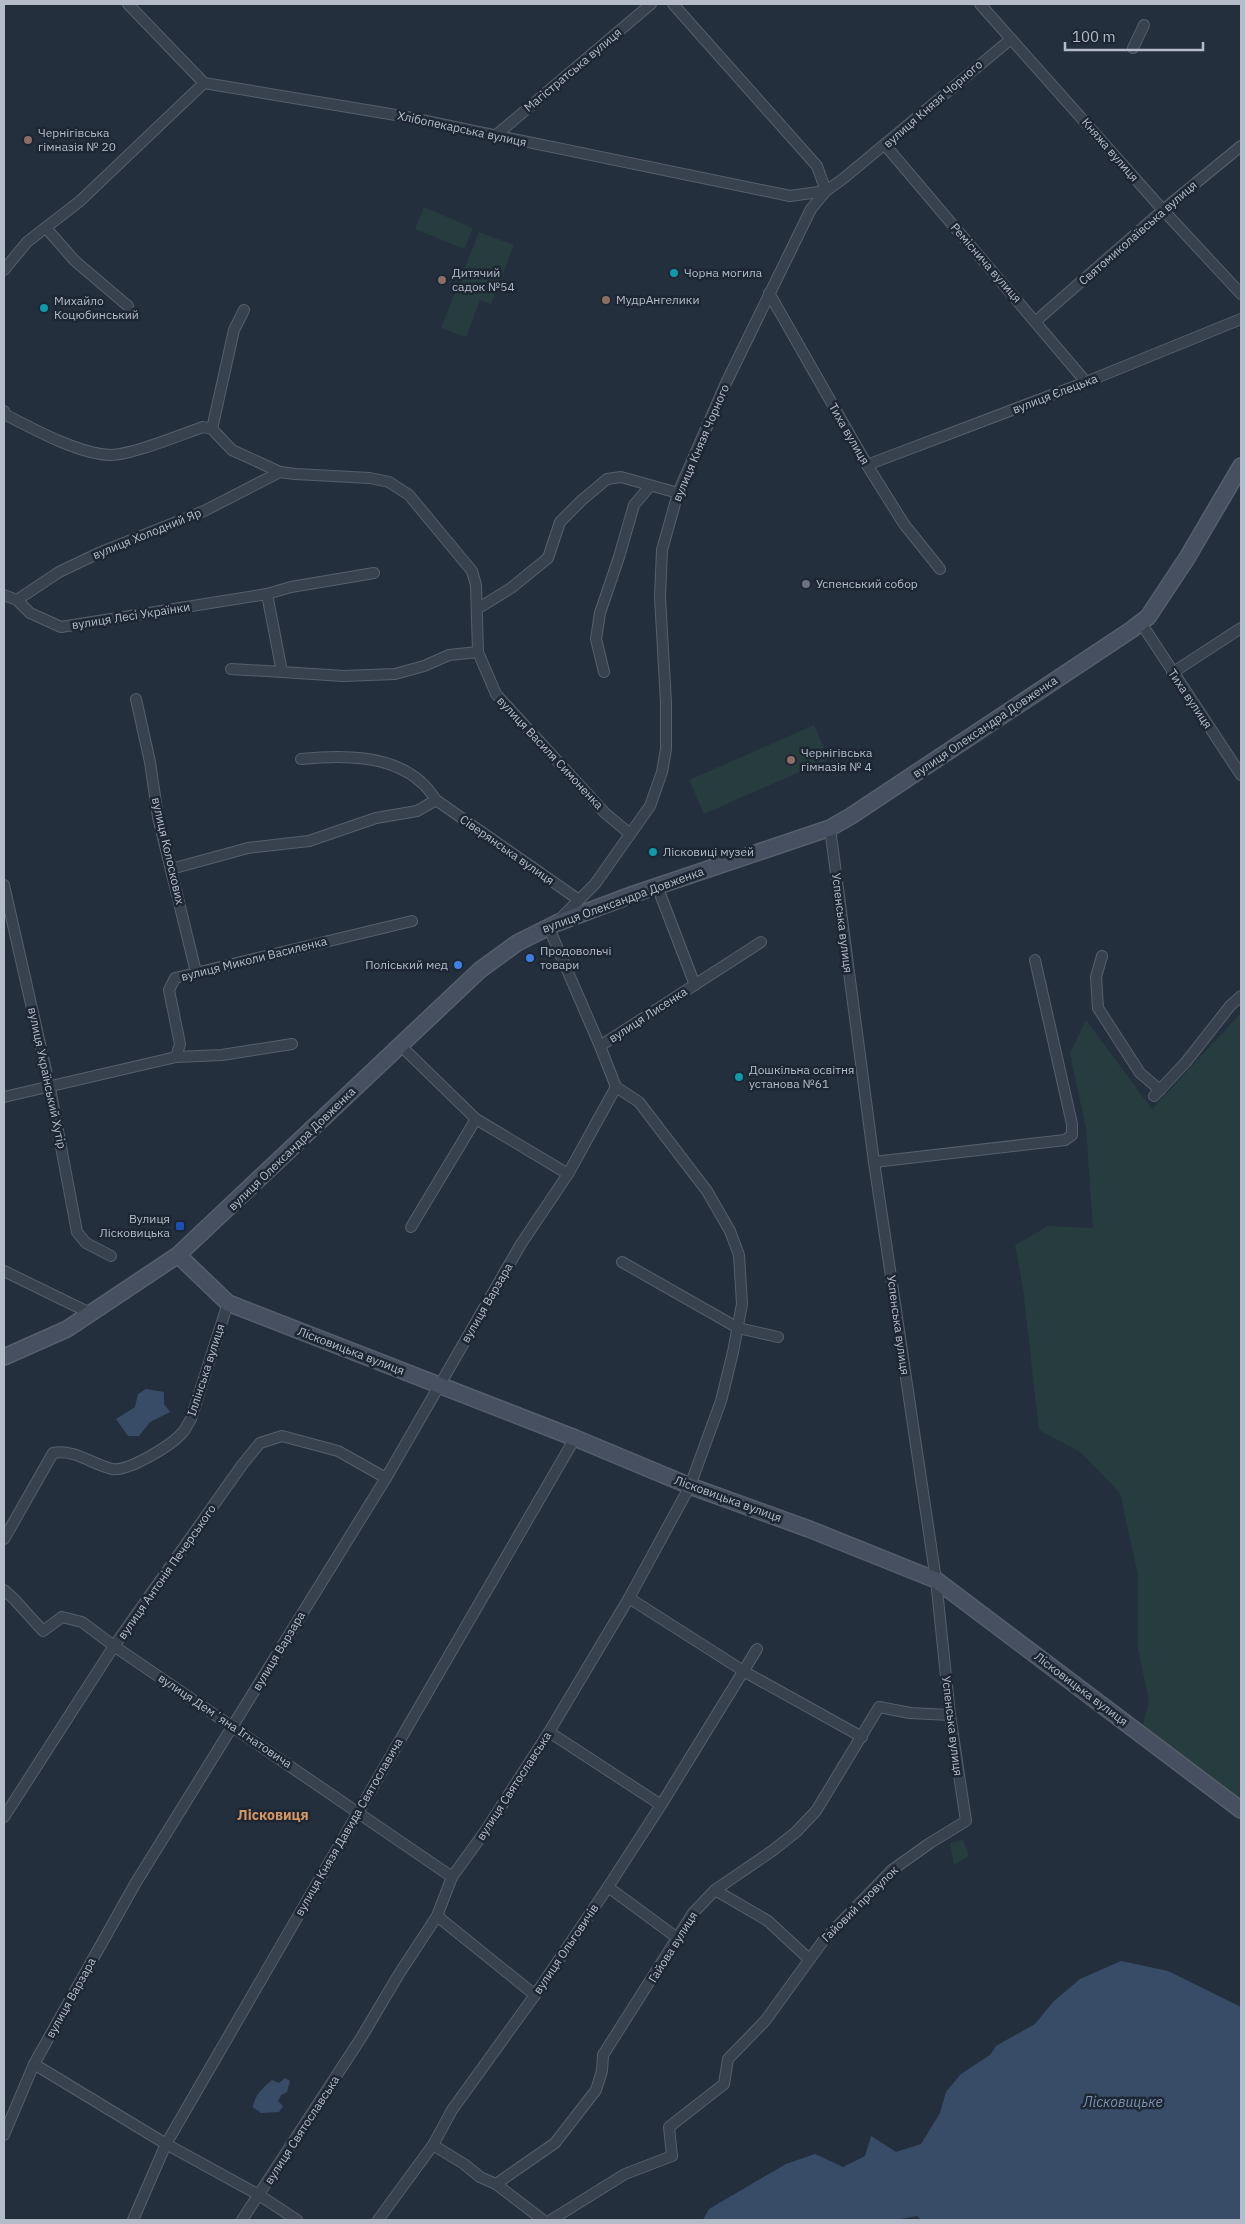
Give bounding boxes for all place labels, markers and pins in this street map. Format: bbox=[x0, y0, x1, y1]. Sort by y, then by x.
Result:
place label: Чернігівська гімназія № 20 bbox=[38, 125, 116, 154]
marker: Чернігівська гімназія № 20 bbox=[22, 134, 34, 146]
place label: Дитячий садок №54 bbox=[452, 265, 515, 294]
place label: Чорна могила bbox=[684, 265, 763, 280]
marker: Чорна могила bbox=[668, 267, 680, 279]
marker: Дитячий садок №54 bbox=[436, 274, 448, 286]
place label: МудрАнгелики bbox=[616, 292, 699, 307]
place label: Михайло Коцюбинський bbox=[54, 293, 139, 322]
marker: МудрАнгелики bbox=[600, 294, 612, 306]
marker: Михайло Коцюбинський bbox=[38, 302, 50, 314]
place label: Успенський собор bbox=[816, 576, 918, 591]
marker: Успенський собор bbox=[800, 578, 812, 590]
place label: Чернігівська гімназія № 4 bbox=[801, 745, 873, 774]
marker: Чернігівська гімназія № 4 bbox=[785, 754, 797, 766]
place label: Лісковиці музей bbox=[663, 844, 754, 859]
marker: Лісковиці музей bbox=[647, 846, 659, 858]
place label: Продовольчі товари bbox=[540, 943, 611, 972]
marker: Продовольчі товари bbox=[524, 952, 536, 964]
place label: Поліський мед bbox=[365, 957, 448, 972]
marker: Поліський мед bbox=[452, 959, 464, 971]
place label: Дошкільна освітня установа №61 bbox=[749, 1062, 854, 1091]
marker: Дошкільна освітня установа №61 bbox=[733, 1071, 745, 1083]
place label: Вулиця Лісковицька bbox=[100, 1211, 171, 1240]
marker: Вулиця Лісковицька bbox=[174, 1220, 186, 1232]

